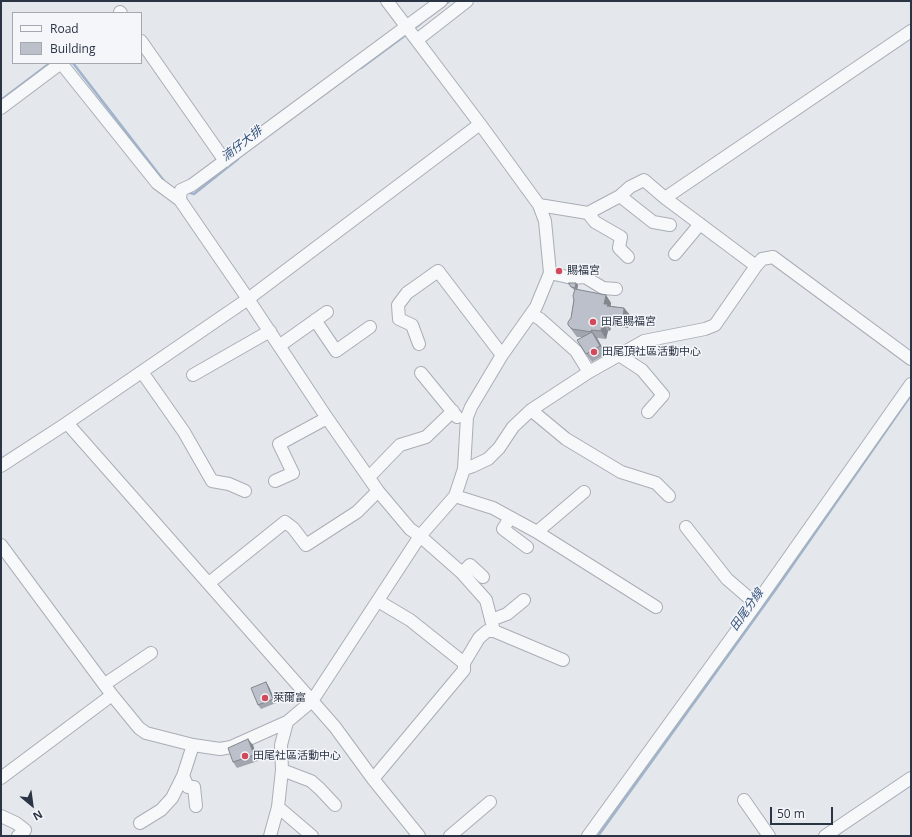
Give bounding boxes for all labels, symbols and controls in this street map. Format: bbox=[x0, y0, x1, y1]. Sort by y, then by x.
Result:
legend bbox=[12, 12, 142, 64]
text: Road bbox=[50, 20, 79, 37]
text: Building bbox=[50, 40, 95, 57]
water label: 湳仔大排 bbox=[219, 124, 265, 164]
place label: 賜福宮 bbox=[567, 264, 600, 278]
marker: 賜福宮 bbox=[554, 266, 564, 276]
place label: 田尾賜福宮 bbox=[601, 315, 656, 329]
marker: 田尾賜福宮 bbox=[588, 317, 598, 327]
place label: 田尾頂社區活動中心 bbox=[602, 345, 701, 359]
marker: 田尾頂社區活動中心 bbox=[589, 347, 599, 357]
water label: 田尾分線 bbox=[727, 586, 767, 634]
place label: 萊爾富 bbox=[273, 691, 306, 705]
marker: 萊爾富 bbox=[260, 693, 270, 703]
place label: 田尾社區活動中心 bbox=[253, 749, 341, 763]
marker: 田尾社區活動中心 bbox=[240, 751, 250, 761]
north arrow bbox=[12, 785, 52, 825]
scale bar bbox=[772, 799, 835, 825]
text: 50 m bbox=[777, 805, 805, 822]
text: N bbox=[31, 807, 46, 825]

